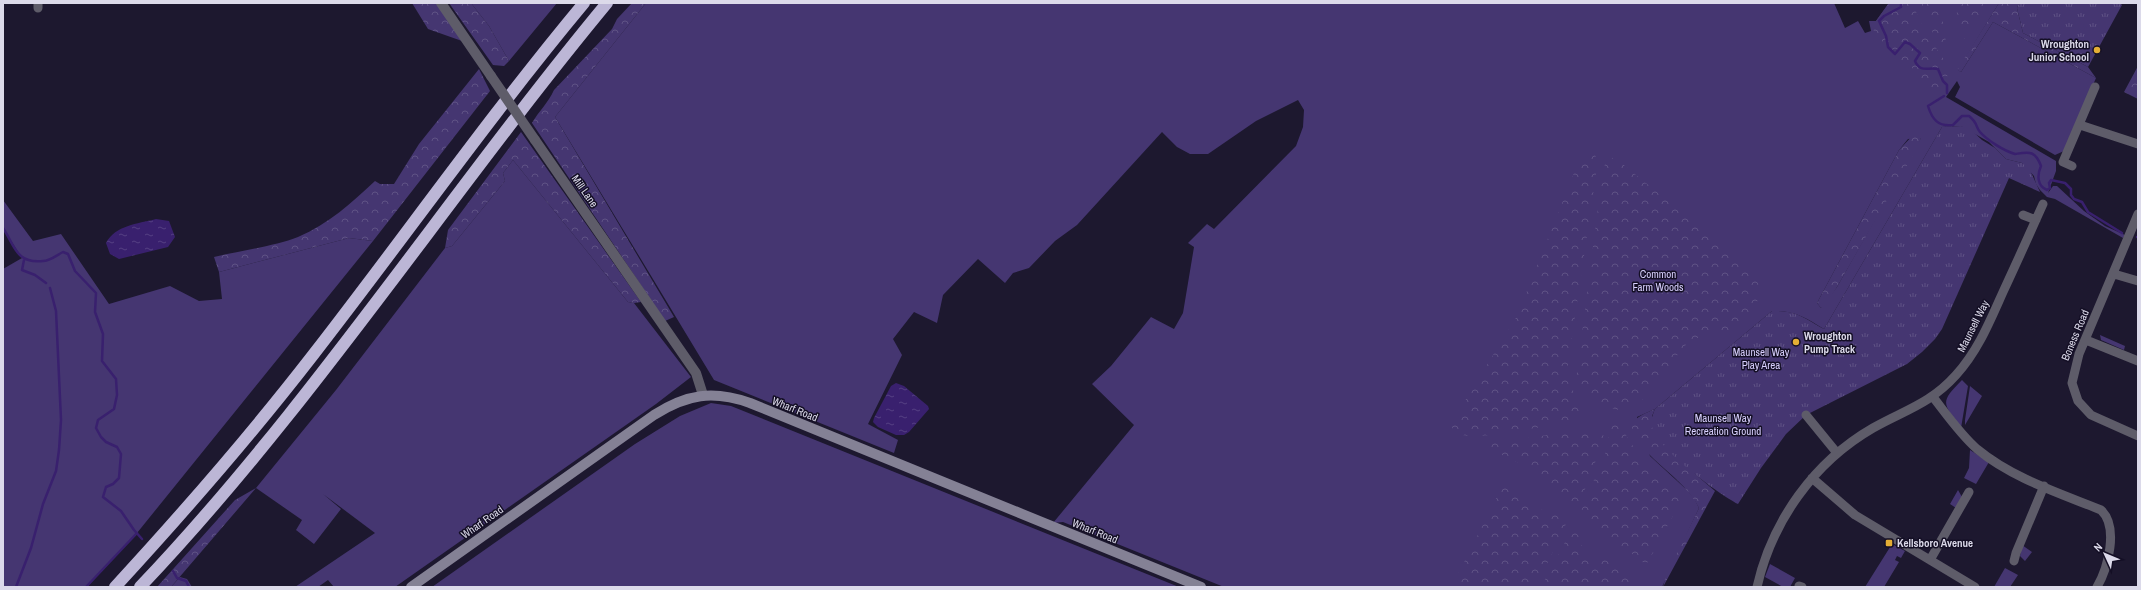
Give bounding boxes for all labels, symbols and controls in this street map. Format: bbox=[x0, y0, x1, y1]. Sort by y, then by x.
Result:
place label: Wroughton Junior School bbox=[2029, 37, 2089, 64]
marker: Wroughton Junior School bbox=[2092, 45, 2102, 55]
street label: Mill Lane bbox=[569, 172, 601, 210]
park label: Common Farm Woods bbox=[1632, 267, 1684, 294]
street label: Maunsell Way bbox=[1954, 297, 1992, 354]
street label: Boness Road bbox=[2058, 307, 2092, 363]
place label: Wroughton Pump Track bbox=[1804, 329, 1856, 356]
marker: Wroughton Pump Track bbox=[1791, 337, 1801, 347]
park label: Maunsell Way Play Area bbox=[1733, 345, 1790, 372]
street label: Wharf Road bbox=[770, 393, 820, 425]
park label: Maunsell Way Recreation Ground bbox=[1685, 411, 1761, 438]
street label: Wharf Road bbox=[458, 502, 506, 542]
street label: Wharf Road bbox=[1070, 515, 1120, 547]
north arrow bbox=[2085, 534, 2125, 574]
place label: Kellsboro Avenue bbox=[1897, 536, 1973, 550]
marker: Kellsboro Avenue bbox=[1884, 538, 1894, 548]
text: N bbox=[2091, 540, 2105, 554]

